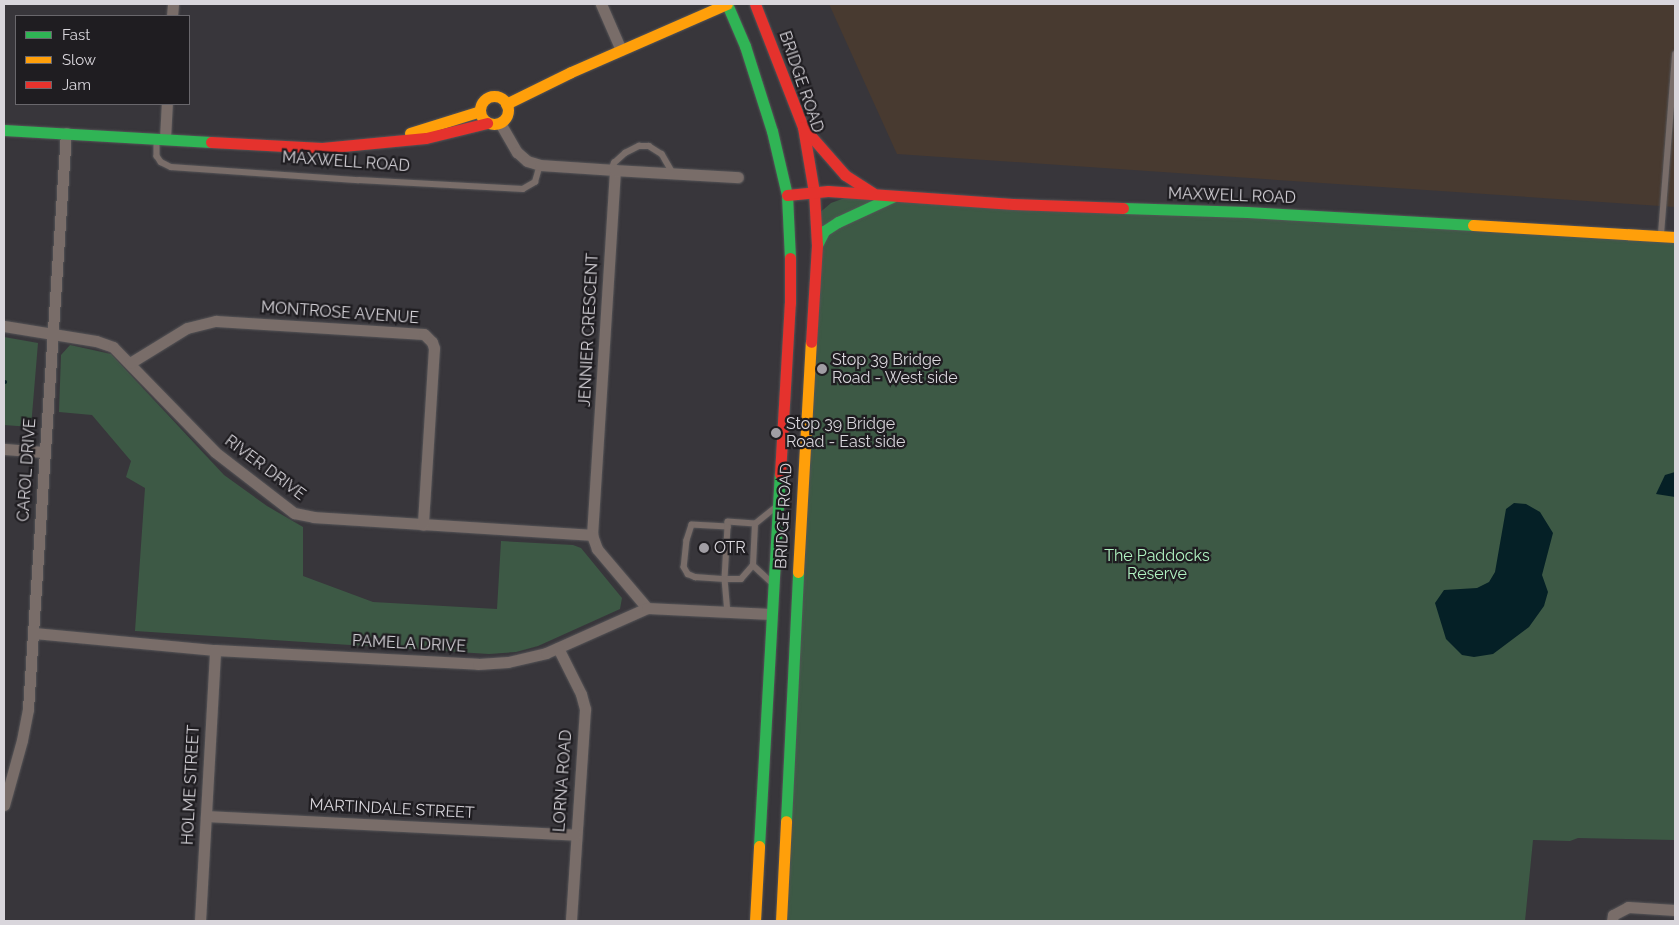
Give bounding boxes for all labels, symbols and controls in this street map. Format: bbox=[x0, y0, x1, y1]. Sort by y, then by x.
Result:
legend bbox=[15, 15, 190, 105]
text: Fast bbox=[62, 26, 90, 44]
street label: BRIDGE ROAD bbox=[775, 29, 827, 135]
text: Slow bbox=[62, 51, 96, 69]
text: Jam bbox=[62, 76, 91, 94]
street label: MAXWELL ROAD bbox=[281, 148, 411, 176]
street label: MAXWELL ROAD bbox=[1167, 184, 1297, 208]
street label: JENNIER CRESCENT bbox=[575, 253, 603, 407]
street label: MONTROSE AVENUE bbox=[260, 298, 420, 328]
place label: Stop 39 Bridge Road - West side bbox=[832, 350, 958, 388]
marker: Stop 39 Bridge Road - West side bbox=[816, 363, 828, 375]
place label: Stop 39 Bridge Road - East side bbox=[786, 414, 905, 452]
street label: CAROL DRIVE bbox=[14, 417, 40, 523]
marker: Stop 39 Bridge Road - East side bbox=[770, 427, 782, 439]
street label: RIVER DRIVE bbox=[221, 431, 309, 505]
street label: BRIDGE ROAD bbox=[772, 463, 796, 569]
place label: OTR bbox=[714, 538, 746, 558]
marker: OTR bbox=[698, 542, 710, 554]
park label: The Paddocks Reserve bbox=[1104, 546, 1210, 584]
street label: PAMELA DRIVE bbox=[351, 631, 467, 657]
street label: HOLME STREET bbox=[178, 725, 204, 845]
street label: LORNA ROAD bbox=[550, 729, 576, 833]
street label: MARTINDALE STREET bbox=[309, 795, 475, 823]

